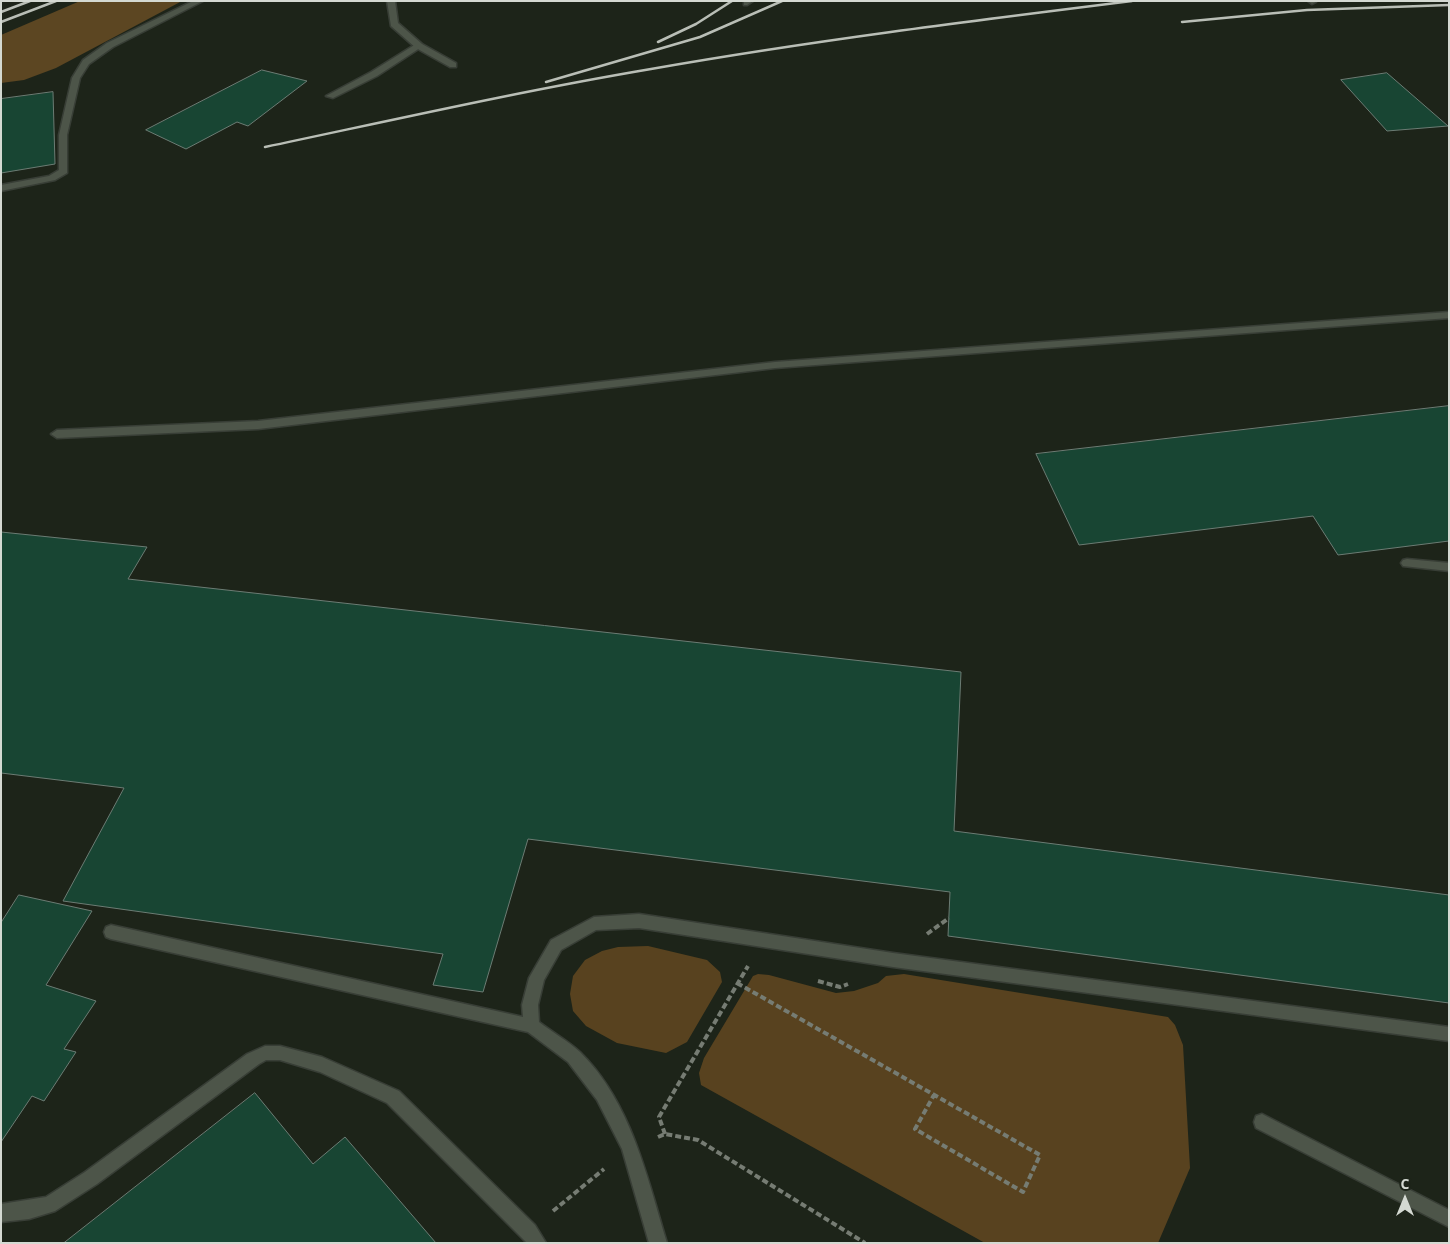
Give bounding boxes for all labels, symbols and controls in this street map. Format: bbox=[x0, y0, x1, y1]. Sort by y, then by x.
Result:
north arrow bbox=[1380, 1174, 1430, 1224]
text: С bbox=[1401, 1174, 1409, 1193]

